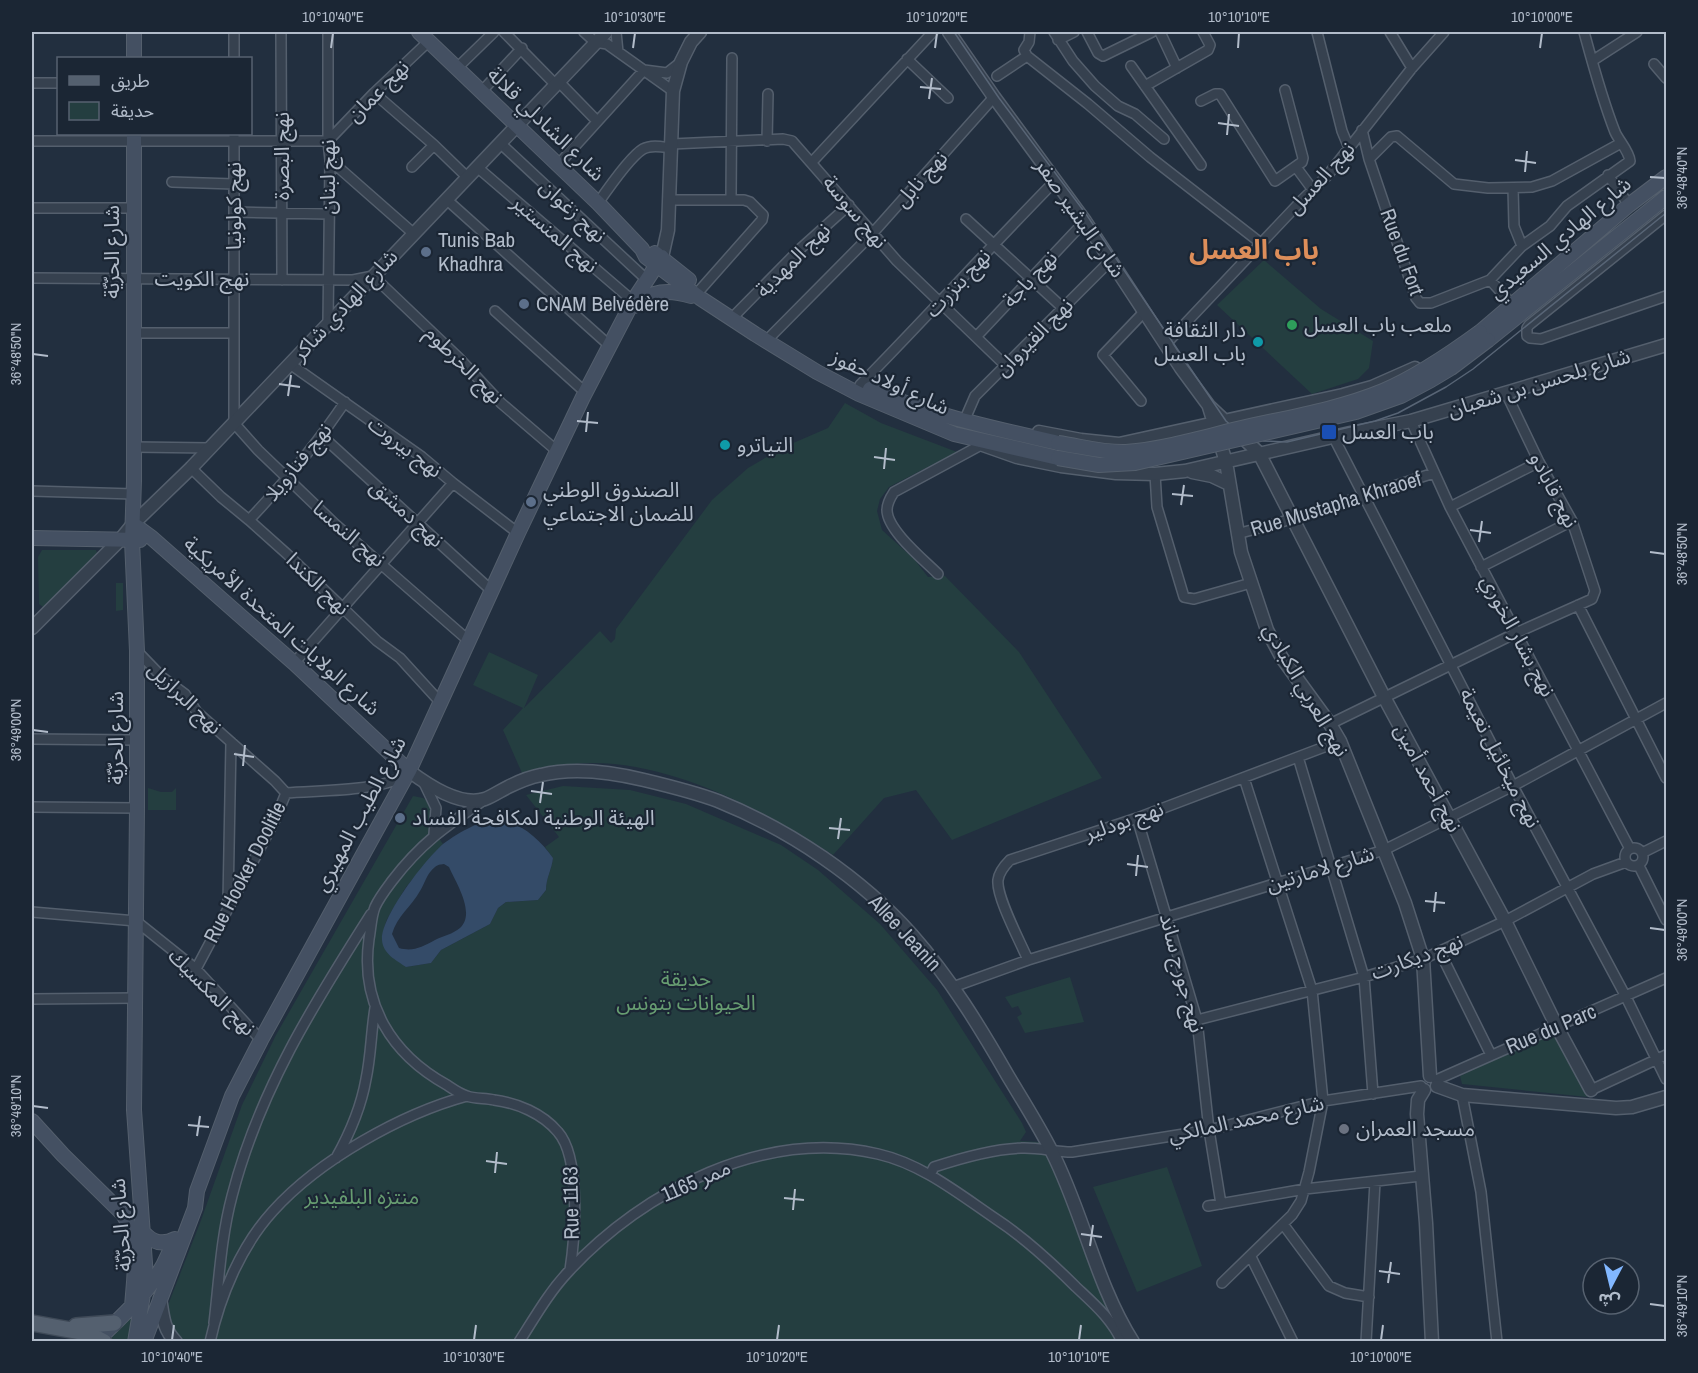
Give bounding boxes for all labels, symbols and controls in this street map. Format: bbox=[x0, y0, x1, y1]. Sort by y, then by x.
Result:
text: 10°10'40"E bbox=[302, 6, 364, 27]
text: 10°10'30"E bbox=[604, 6, 666, 27]
text: 10°10'20"E bbox=[906, 6, 968, 27]
text: 10°10'10"E bbox=[1208, 6, 1270, 27]
text: 10°10'00"E bbox=[1511, 6, 1573, 27]
street label: نهج عمان bbox=[340, 53, 416, 129]
legend bbox=[57, 57, 252, 135]
street label: شارع الشادلي قلالة bbox=[480, 60, 612, 189]
text: طريق bbox=[111, 68, 150, 93]
text: حديقة bbox=[111, 98, 154, 123]
street label: نهج البصرة bbox=[267, 112, 297, 200]
street label: نهج العسل bbox=[1280, 135, 1362, 221]
street label: نهج لبنان bbox=[313, 139, 343, 215]
street label: نهج نابل bbox=[887, 144, 955, 214]
text: 36°48'40"N bbox=[1671, 147, 1692, 209]
street label: شارع البشير صفر bbox=[1027, 151, 1132, 284]
street label: نهج كولونيا bbox=[219, 162, 249, 250]
street label: نهج سوسة bbox=[815, 169, 895, 255]
street label: شارع الهادي السعيدي bbox=[1482, 169, 1638, 307]
street label: نهج زغوان bbox=[533, 172, 613, 250]
street label: نهج المنستير bbox=[504, 187, 605, 280]
street label: شارع الحرّيّة bbox=[97, 205, 127, 299]
street label: Rue du Fort bbox=[1373, 205, 1432, 299]
street label: نهج المهدية bbox=[749, 216, 837, 304]
place label: Tunis Bab Khadhra bbox=[438, 225, 515, 278]
district label: باب العسل bbox=[1189, 231, 1319, 267]
street label: شارع الهادي شاكر bbox=[284, 242, 405, 369]
street label: نهج بنزرت bbox=[918, 242, 998, 324]
street label: نهج باجة bbox=[995, 244, 1065, 314]
marker: Tunis Bab Khadhra bbox=[419, 245, 433, 259]
street label: نهج الكويت bbox=[155, 264, 249, 294]
place label: CNAM Belvédère bbox=[536, 289, 669, 318]
street label: نهج القيروان bbox=[988, 291, 1080, 383]
marker: CNAM Belvédère bbox=[517, 297, 531, 311]
place label: ملعب باب العسل bbox=[1304, 310, 1452, 339]
place label: دار الثقافة باب العسل bbox=[1154, 315, 1246, 368]
marker: ملعب باب العسل bbox=[1285, 318, 1299, 332]
street label: نهج الخرطوم bbox=[417, 319, 510, 412]
text: 36°48'50"N bbox=[5, 323, 26, 385]
marker: دار الثقافة باب العسل bbox=[1251, 335, 1265, 349]
street label: شارع أولاد حفوز bbox=[825, 341, 954, 423]
street label: شارع بلحسن بن شعبان bbox=[1444, 341, 1634, 425]
street label: نهج بيروت bbox=[361, 409, 449, 485]
street label: نهج فنازويلا bbox=[257, 416, 339, 508]
place label: باب العسل bbox=[1342, 417, 1434, 446]
marker: باب العسل bbox=[1320, 423, 1338, 441]
place label: التياترو bbox=[737, 430, 793, 459]
marker: التياترو bbox=[718, 438, 732, 452]
street label: نهج قابادو bbox=[1522, 447, 1586, 533]
street label: Rue Mustapha Khraoef bbox=[1247, 464, 1425, 543]
street label: نهج دمشق bbox=[363, 472, 451, 554]
place label: الصندوق الوطني للضمان الاجتماعي bbox=[543, 475, 694, 530]
street label: نهج النمسا bbox=[306, 494, 392, 574]
marker: الصندوق الوطني للضمان الاجتماعي bbox=[524, 495, 538, 509]
text: 36°48'50"N bbox=[1671, 523, 1692, 585]
street label: شارع الولايات المتحدة الأمريكية bbox=[177, 529, 387, 723]
street label: نهج الكندا bbox=[279, 546, 357, 622]
street label: نهج بشار الخوري bbox=[1472, 570, 1563, 703]
street label: نهج العربي الكبادي bbox=[1255, 618, 1357, 763]
street label: نهج البرازيل bbox=[141, 655, 229, 741]
street label: نهج ميخائيل نعيمة bbox=[1452, 683, 1548, 833]
street label: شارع الحرّيّة bbox=[101, 691, 131, 785]
text: 36°49'00"N bbox=[5, 699, 26, 761]
street label: نهج أحمد أمين bbox=[1387, 718, 1469, 838]
street label: شارع الطيب المهيري bbox=[306, 731, 414, 897]
street label: نهج بودلير bbox=[1079, 793, 1168, 849]
street label: Rue Hooker Doolitle bbox=[196, 796, 293, 947]
place label: الهيئة الوطنية لمكافحة الفساد bbox=[412, 803, 655, 832]
marker: الهيئة الوطنية لمكافحة الفساد bbox=[393, 811, 407, 825]
street label: شارع لامارتين bbox=[1262, 838, 1378, 900]
street label: Allee Jeanin bbox=[862, 887, 948, 977]
text: 36°49'00"N bbox=[1671, 899, 1692, 961]
street label: نهج جورج ساند bbox=[1152, 910, 1212, 1036]
street label: نهج ديكارت bbox=[1367, 926, 1467, 988]
street label: نهج المكسيك bbox=[161, 941, 263, 1043]
park label: حديقة الحيوانات بتونس bbox=[616, 964, 756, 1017]
street label: Rue du Parc bbox=[1501, 996, 1601, 1061]
text: 36°49'10"N bbox=[5, 1075, 26, 1137]
street label: شارع محمد المالكي bbox=[1165, 1088, 1327, 1151]
place label: مسجد العمران bbox=[1356, 1114, 1475, 1143]
marker: مسجد العمران bbox=[1337, 1122, 1351, 1136]
street label: ممر 1165 bbox=[656, 1152, 735, 1209]
street label: Rue 1163 bbox=[555, 1166, 586, 1240]
street label: شارع الحرّيّة bbox=[103, 1177, 139, 1273]
park label: منتزه البلفيدير bbox=[304, 1182, 419, 1211]
north arrow bbox=[1581, 1256, 1641, 1316]
text: 36°49'10"N bbox=[1671, 1275, 1692, 1337]
text: ش bbox=[1597, 1289, 1621, 1313]
text: 10°10'40"E bbox=[141, 1346, 203, 1367]
text: 10°10'30"E bbox=[443, 1346, 505, 1367]
text: 10°10'20"E bbox=[746, 1346, 808, 1367]
text: 10°10'10"E bbox=[1048, 1346, 1110, 1367]
text: 10°10'00"E bbox=[1350, 1346, 1412, 1367]

